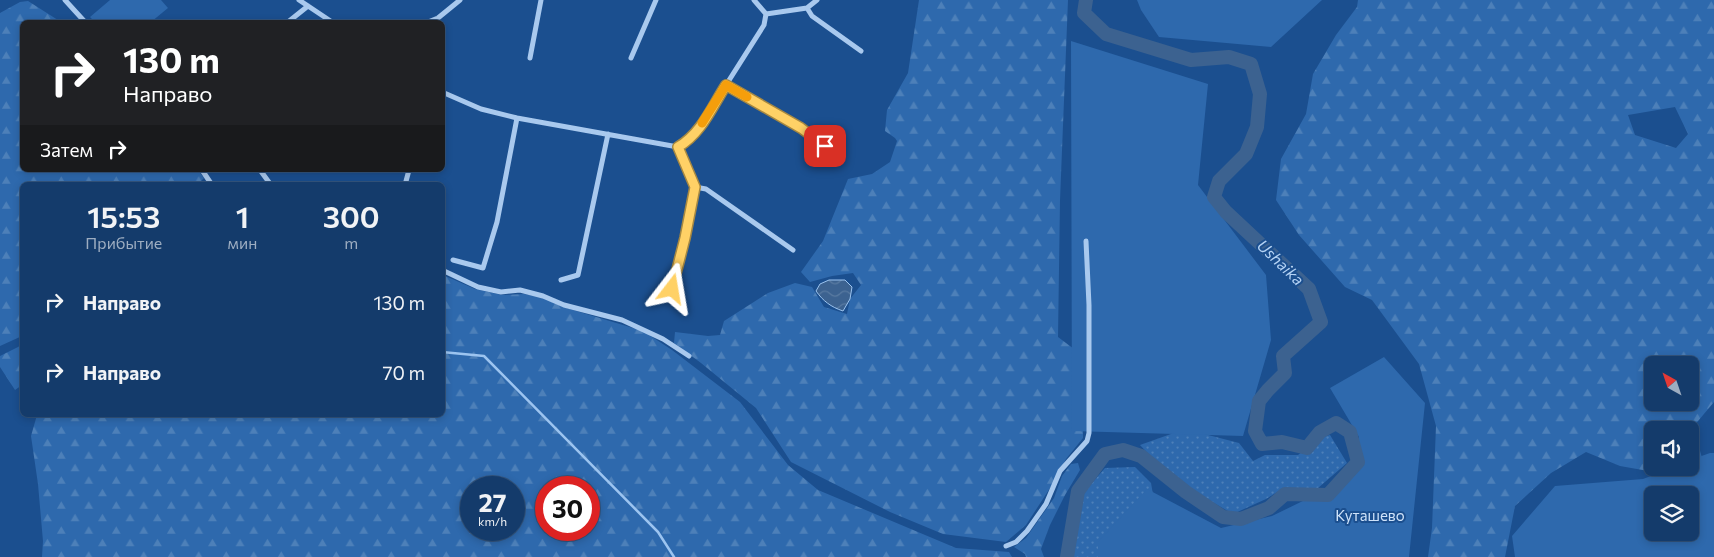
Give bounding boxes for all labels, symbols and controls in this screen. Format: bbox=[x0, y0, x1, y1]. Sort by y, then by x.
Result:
text: 130 m bbox=[123, 37, 220, 80]
icon: right bbox=[40, 40, 105, 105]
text: Направо bbox=[123, 80, 213, 107]
pin bbox=[804, 125, 846, 167]
icon: arrive bbox=[811, 132, 839, 160]
icon: right bbox=[103, 135, 131, 163]
text: Затем bbox=[40, 138, 93, 161]
text: 15:53 bbox=[87, 197, 160, 234]
text: 1 bbox=[236, 197, 249, 234]
text: 300 bbox=[323, 197, 380, 234]
text: Прибытие bbox=[85, 233, 162, 252]
text: мин bbox=[228, 233, 257, 252]
text: m bbox=[344, 233, 358, 252]
water label: Ushaika bbox=[1254, 235, 1308, 289]
position arrow bbox=[645, 262, 697, 314]
icon: right bbox=[40, 288, 68, 316]
text: Направо bbox=[83, 291, 161, 314]
text: 130 m bbox=[373, 291, 425, 314]
north arrow bbox=[1644, 356, 1699, 411]
map controls bbox=[1644, 356, 1699, 541]
icon: right bbox=[40, 358, 68, 386]
text: Направо bbox=[83, 361, 161, 384]
text: 70 m bbox=[382, 361, 425, 384]
button: sound bbox=[1644, 421, 1699, 476]
speed limit sign: 30 bbox=[535, 476, 600, 541]
button: layers bbox=[1644, 486, 1699, 541]
text: 27 bbox=[479, 487, 506, 517]
park label: Куташево bbox=[1335, 506, 1405, 524]
text: km/h bbox=[478, 514, 507, 528]

